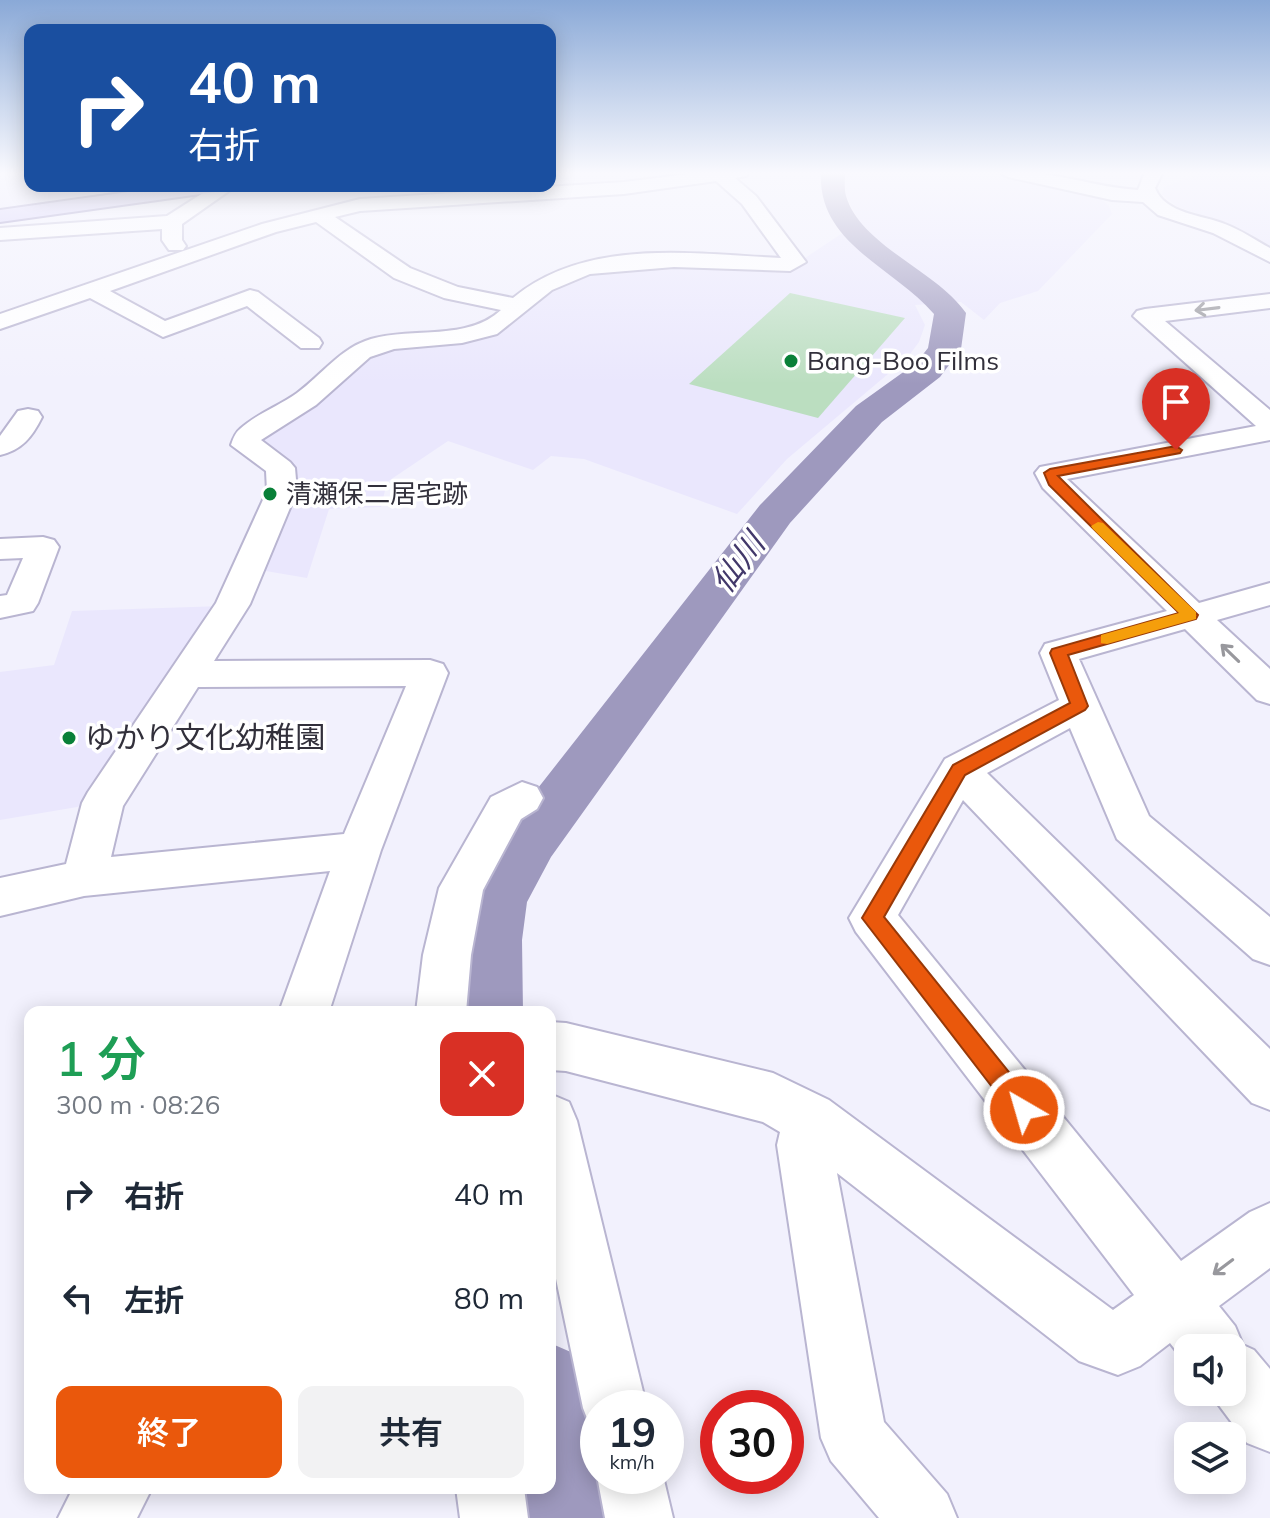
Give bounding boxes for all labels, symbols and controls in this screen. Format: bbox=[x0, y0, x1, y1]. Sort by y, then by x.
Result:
text: 40 m bbox=[188, 47, 321, 117]
icon: right bbox=[56, 56, 160, 160]
text: 右折 bbox=[188, 122, 260, 167]
one-way arrow bbox=[1195, 301, 1221, 316]
place label: Bang-Boo Films bbox=[807, 344, 999, 377]
marker: Bang-Boo Films bbox=[782, 352, 800, 370]
pin bbox=[1142, 368, 1210, 450]
icon: arrive bbox=[1154, 380, 1198, 424]
place label: 清瀬保二居宅跡 bbox=[286, 477, 468, 510]
marker: 清瀬保二居宅跡 bbox=[261, 485, 279, 503]
water label: 仙川 bbox=[702, 522, 774, 600]
one-way arrow bbox=[1220, 644, 1240, 663]
place label: ゆかり文化幼稚園 bbox=[85, 718, 325, 756]
marker: ゆかり文化幼稚園 bbox=[60, 729, 78, 747]
text: 1 分 bbox=[56, 1028, 146, 1088]
button: close bbox=[440, 1032, 524, 1116]
position arrow bbox=[982, 1068, 1066, 1152]
text: 300 m · 08:26 bbox=[56, 1088, 220, 1121]
icon: right bbox=[56, 1172, 100, 1216]
text: 40 m bbox=[454, 1175, 524, 1213]
text: 右折 bbox=[124, 1177, 184, 1215]
one-way arrow bbox=[1213, 1259, 1234, 1276]
icon: left bbox=[56, 1276, 100, 1320]
text: 80 m bbox=[454, 1279, 524, 1317]
text: 左折 bbox=[124, 1281, 184, 1319]
map controls bbox=[1174, 1334, 1246, 1494]
button: sound bbox=[1174, 1334, 1246, 1406]
button: 終了 bbox=[56, 1386, 282, 1478]
button: 共有 bbox=[298, 1386, 524, 1478]
speed limit sign: 30 bbox=[700, 1390, 804, 1494]
text: 19 bbox=[608, 1407, 656, 1457]
button: layers bbox=[1174, 1422, 1246, 1494]
text: km/h bbox=[609, 1449, 655, 1474]

